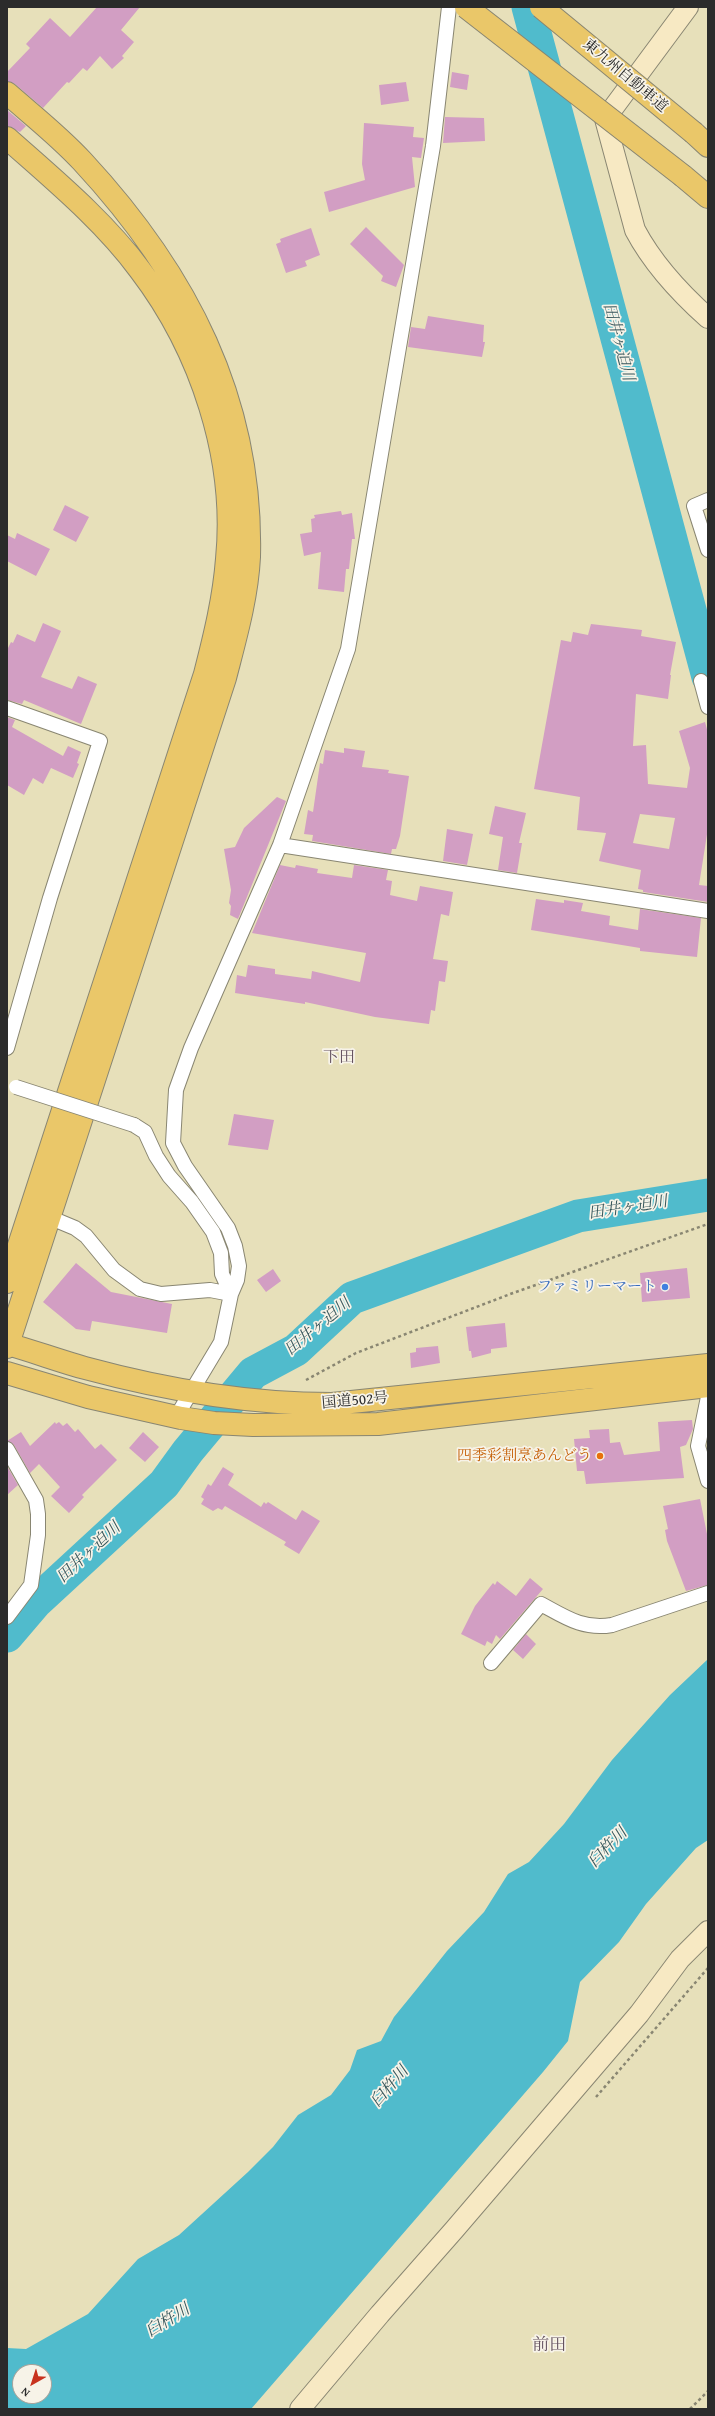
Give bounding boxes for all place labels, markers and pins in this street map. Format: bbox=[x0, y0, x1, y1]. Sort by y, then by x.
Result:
place label: ファミリーマート bbox=[537, 1278, 657, 1296]
marker: ファミリーマート bbox=[660, 1282, 670, 1292]
place label: 四季彩割烹あんどう bbox=[457, 1447, 592, 1465]
marker: 四季彩割烹あんどう bbox=[595, 1451, 605, 1461]

